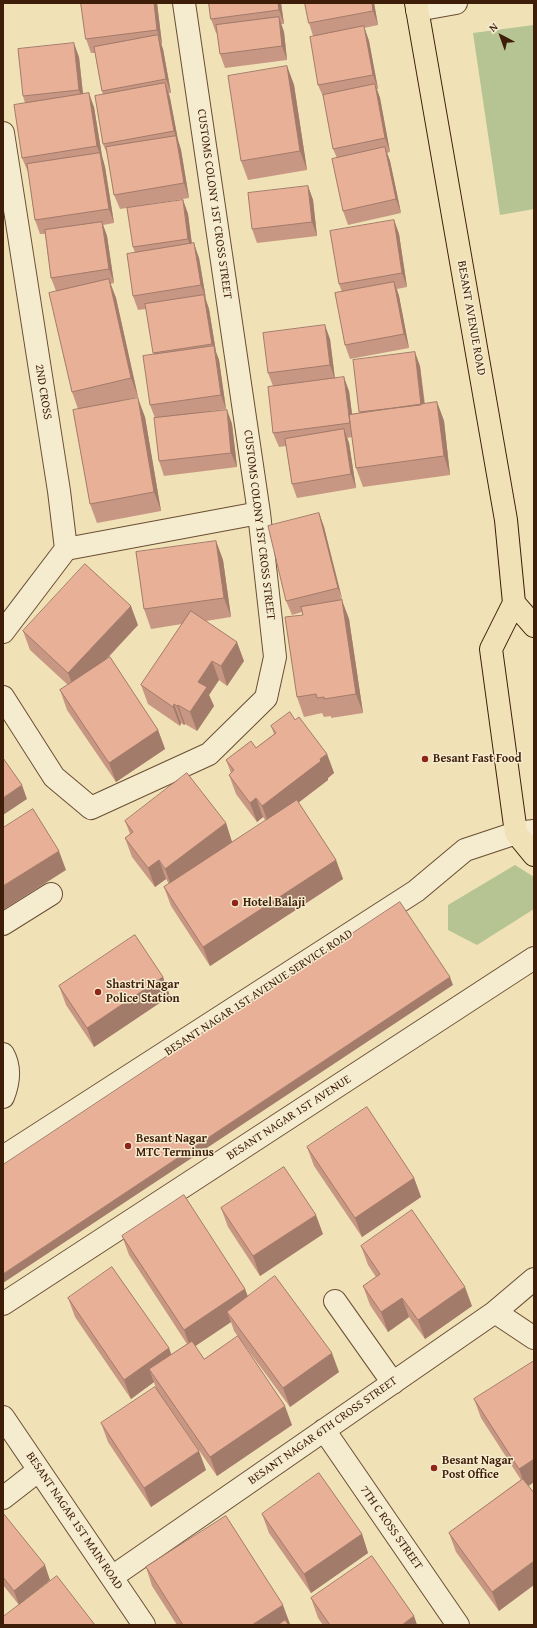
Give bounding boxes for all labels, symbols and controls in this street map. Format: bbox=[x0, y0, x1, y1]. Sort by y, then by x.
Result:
north arrow bbox=[481, 16, 521, 56]
text: N bbox=[485, 18, 501, 35]
street label: CUSTOMS COLONY 1ST CROSS STREET bbox=[194, 108, 234, 300]
street label: BESANT AVENUE ROAD bbox=[454, 259, 488, 377]
street label: 2ND CROSS bbox=[32, 363, 54, 421]
street label: CUSTOMS COLONY 1ST CROSS STREET bbox=[240, 429, 278, 621]
place label: Besant Fast Food bbox=[433, 752, 522, 766]
marker: Besant Fast Food bbox=[420, 754, 430, 764]
place label: Hotel Balaji bbox=[243, 896, 305, 910]
marker: Hotel Balaji bbox=[230, 898, 240, 908]
street label: BESANT NAGAR 1ST AVENUE SERVICE ROAD bbox=[162, 927, 356, 1059]
place label: Shastri Nagar Police Station bbox=[106, 978, 180, 1006]
marker: Shastri Nagar Police Station bbox=[93, 987, 103, 997]
street label: BESANT NAGAR 1ST AVENUE bbox=[224, 1072, 354, 1164]
place label: Besant Nagar MTC Terminus bbox=[136, 1132, 214, 1160]
marker: Besant Nagar MTC Terminus bbox=[123, 1141, 133, 1151]
street label: BESANT NAGAR 6TH CROSS STREET bbox=[246, 1374, 400, 1488]
street label: BESANT NAGAR 1ST MAIN ROAD bbox=[23, 1449, 125, 1593]
place label: Besant Nagar Post Office bbox=[442, 1454, 513, 1482]
marker: Besant Nagar Post Office bbox=[429, 1463, 439, 1473]
street label: 7TH C ROSS STREET bbox=[357, 1483, 425, 1573]

